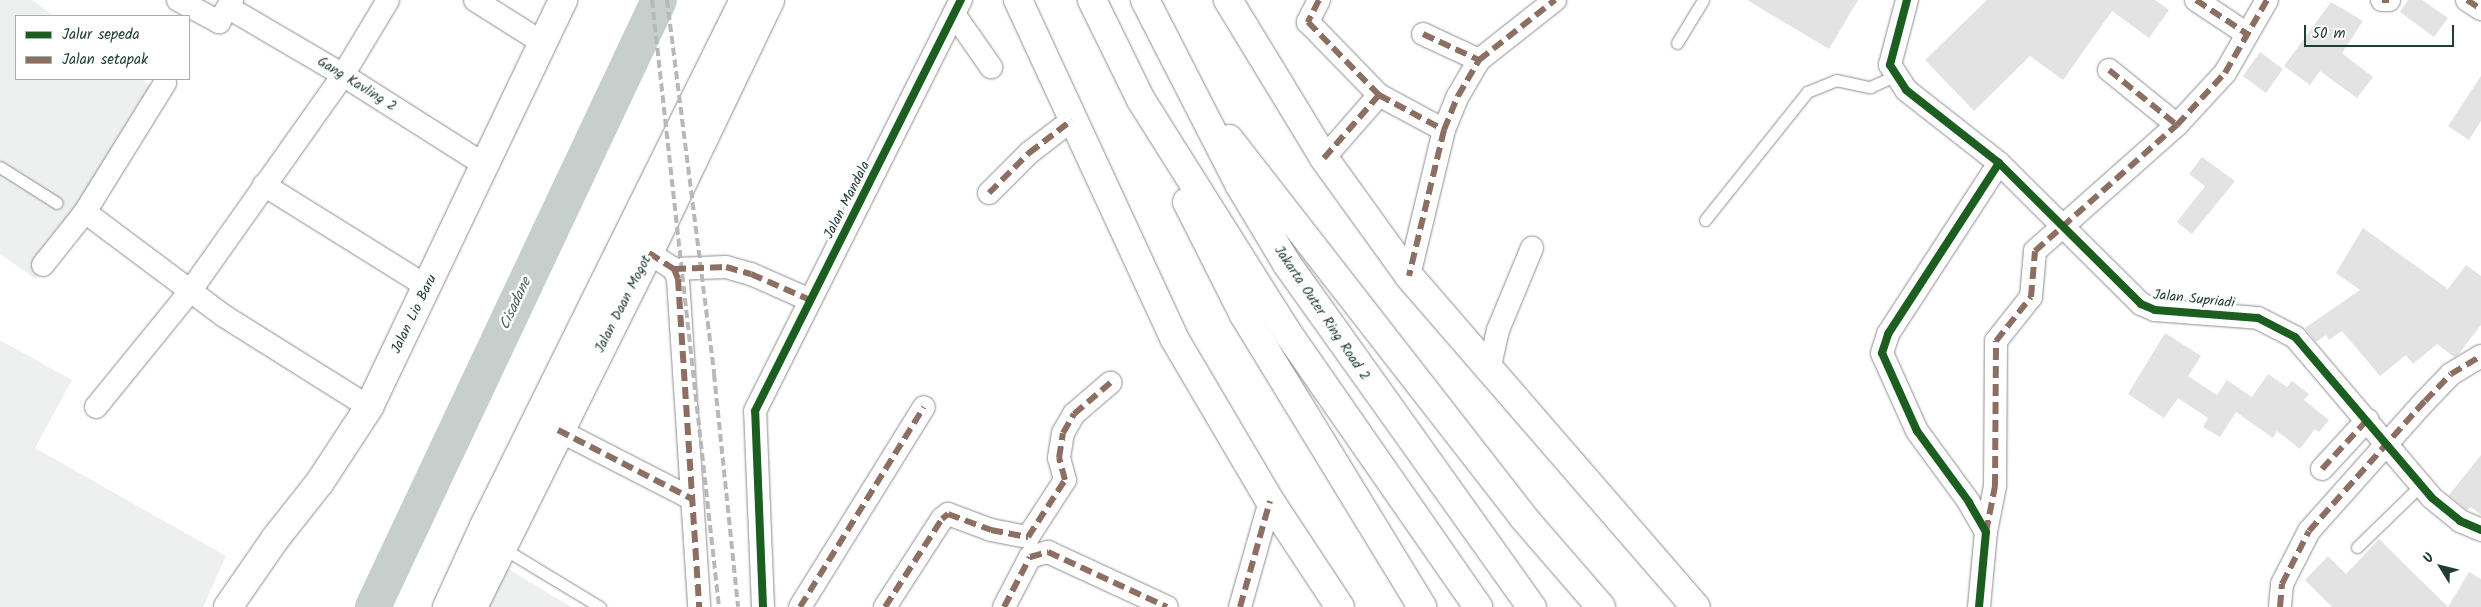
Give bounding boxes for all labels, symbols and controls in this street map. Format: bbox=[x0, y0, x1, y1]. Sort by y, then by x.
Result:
legend bbox=[15, 15, 190, 80]
scale bar bbox=[2306, 15, 2456, 47]
text: 50 m bbox=[2312, 22, 2346, 46]
text: Jalur sepeda bbox=[62, 23, 140, 47]
text: Jalan setapak bbox=[62, 48, 148, 72]
street label: Gang Kavling 2 bbox=[314, 53, 400, 115]
street label: Jalan Mandala bbox=[820, 158, 874, 242]
street label: Jakarta Outer Ring Road 2 bbox=[1271, 242, 1373, 384]
street label: Jalan Daan Mogot bbox=[591, 252, 655, 356]
street label: Jalan Lio Baru bbox=[388, 272, 440, 356]
water label: Cisadane bbox=[496, 275, 536, 333]
street label: Jalan Supriadi bbox=[2152, 286, 2236, 312]
north arrow bbox=[2416, 542, 2466, 592]
text: U bbox=[2418, 548, 2440, 568]

